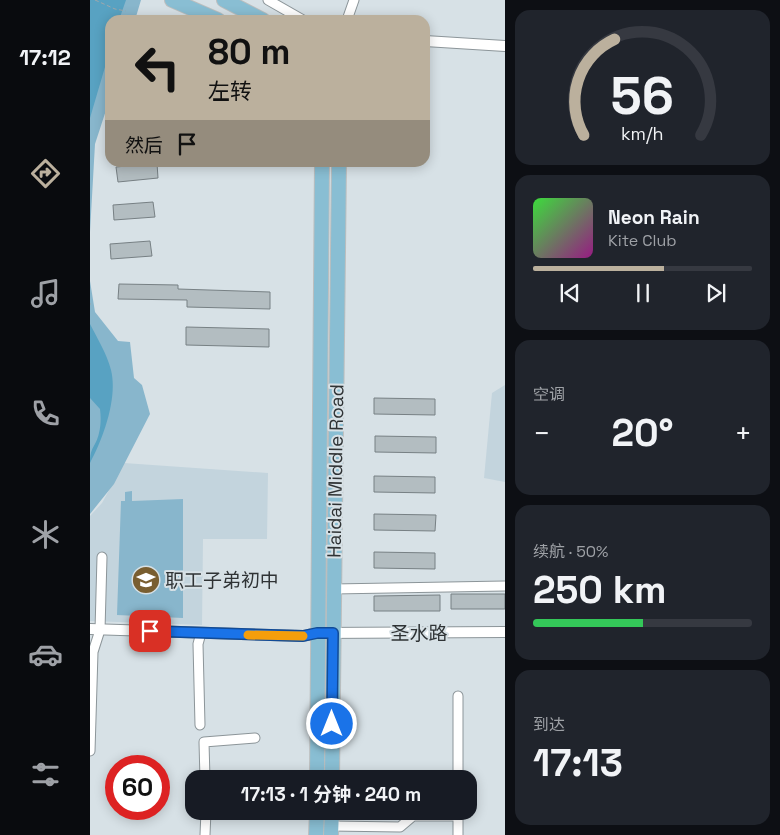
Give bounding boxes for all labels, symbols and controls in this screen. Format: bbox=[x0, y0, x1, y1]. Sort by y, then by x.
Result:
text: 80 m bbox=[208, 30, 290, 74]
icon: left bbox=[125, 35, 190, 100]
text: 17:12 bbox=[19, 43, 71, 71]
text: 56 bbox=[611, 63, 674, 129]
text: 左转 bbox=[208, 77, 252, 105]
text: km/h bbox=[621, 122, 664, 145]
icon: arrive bbox=[173, 130, 201, 158]
text: 然后 bbox=[125, 133, 163, 158]
icon: directions bbox=[28, 156, 63, 191]
text: Neon Rain bbox=[608, 205, 700, 230]
text: Kite Club bbox=[608, 230, 677, 251]
icon: music bbox=[28, 276, 63, 311]
icon: previous bbox=[556, 279, 584, 307]
icon: pause bbox=[629, 279, 657, 307]
icon: next bbox=[702, 279, 730, 307]
street label: Haidai Middle Road bbox=[321, 384, 350, 558]
text: 空调 bbox=[533, 384, 565, 405]
icon: phone bbox=[28, 396, 63, 431]
text: 20° bbox=[611, 409, 674, 457]
text: − bbox=[533, 415, 550, 451]
text: + bbox=[735, 415, 752, 451]
icon: climate bbox=[28, 517, 63, 552]
text: 续航 · 50% bbox=[533, 541, 608, 562]
school or university icon: 职工子弟初中 bbox=[131, 565, 161, 595]
text: 250 km bbox=[533, 566, 667, 614]
place label: 职工子弟初中 bbox=[165, 568, 279, 593]
pin bbox=[129, 610, 171, 652]
icon: arrive bbox=[136, 617, 164, 645]
street label: 圣水路 bbox=[390, 621, 448, 646]
icon: car bbox=[28, 637, 63, 672]
position arrow bbox=[305, 697, 357, 749]
text: 到达 bbox=[533, 714, 565, 735]
text: 17:13 bbox=[533, 739, 623, 787]
speed limit sign: 60 bbox=[105, 755, 170, 820]
icon: filters bbox=[28, 757, 63, 792]
text: 17:13 · 1 分钟 · 240 m bbox=[241, 782, 421, 807]

